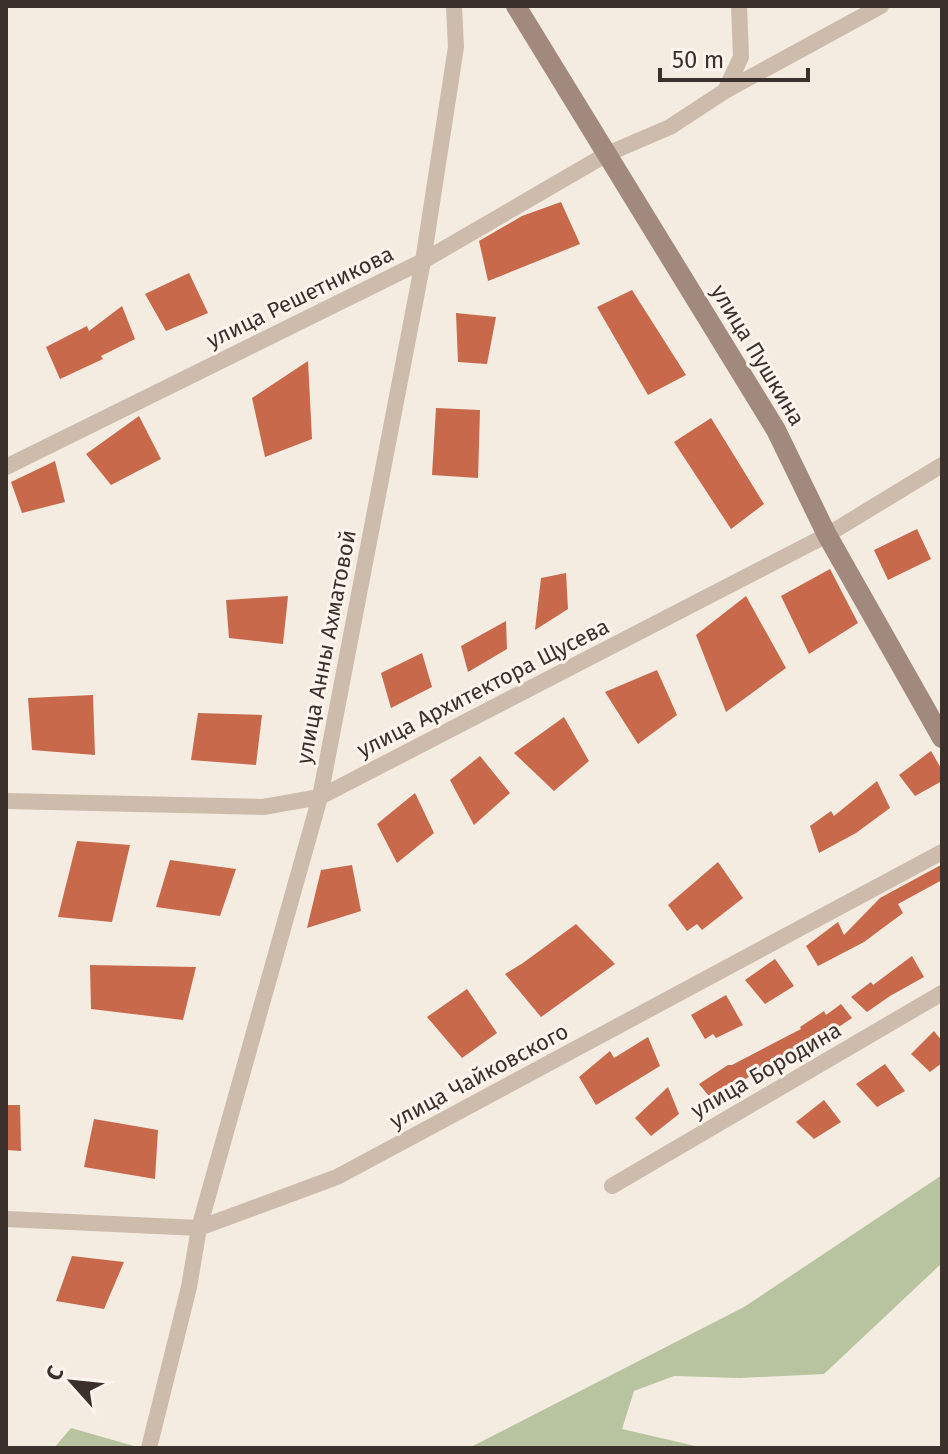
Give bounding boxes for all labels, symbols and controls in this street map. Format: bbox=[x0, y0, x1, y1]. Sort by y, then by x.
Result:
scale bar bbox=[660, 32, 808, 82]
text: 50 m bbox=[672, 46, 724, 74]
street label: улица Решетникова bbox=[202, 240, 398, 354]
street label: улица Пушкина bbox=[705, 279, 811, 431]
street label: улица Анны Ахматовой bbox=[290, 528, 362, 766]
street label: улица Архитектора Щусева bbox=[352, 613, 614, 763]
street label: улица Бородина bbox=[686, 1016, 846, 1124]
street label: улица Чайковского bbox=[385, 1017, 573, 1135]
north arrow bbox=[32, 1342, 112, 1422]
text: С bbox=[40, 1361, 70, 1385]

